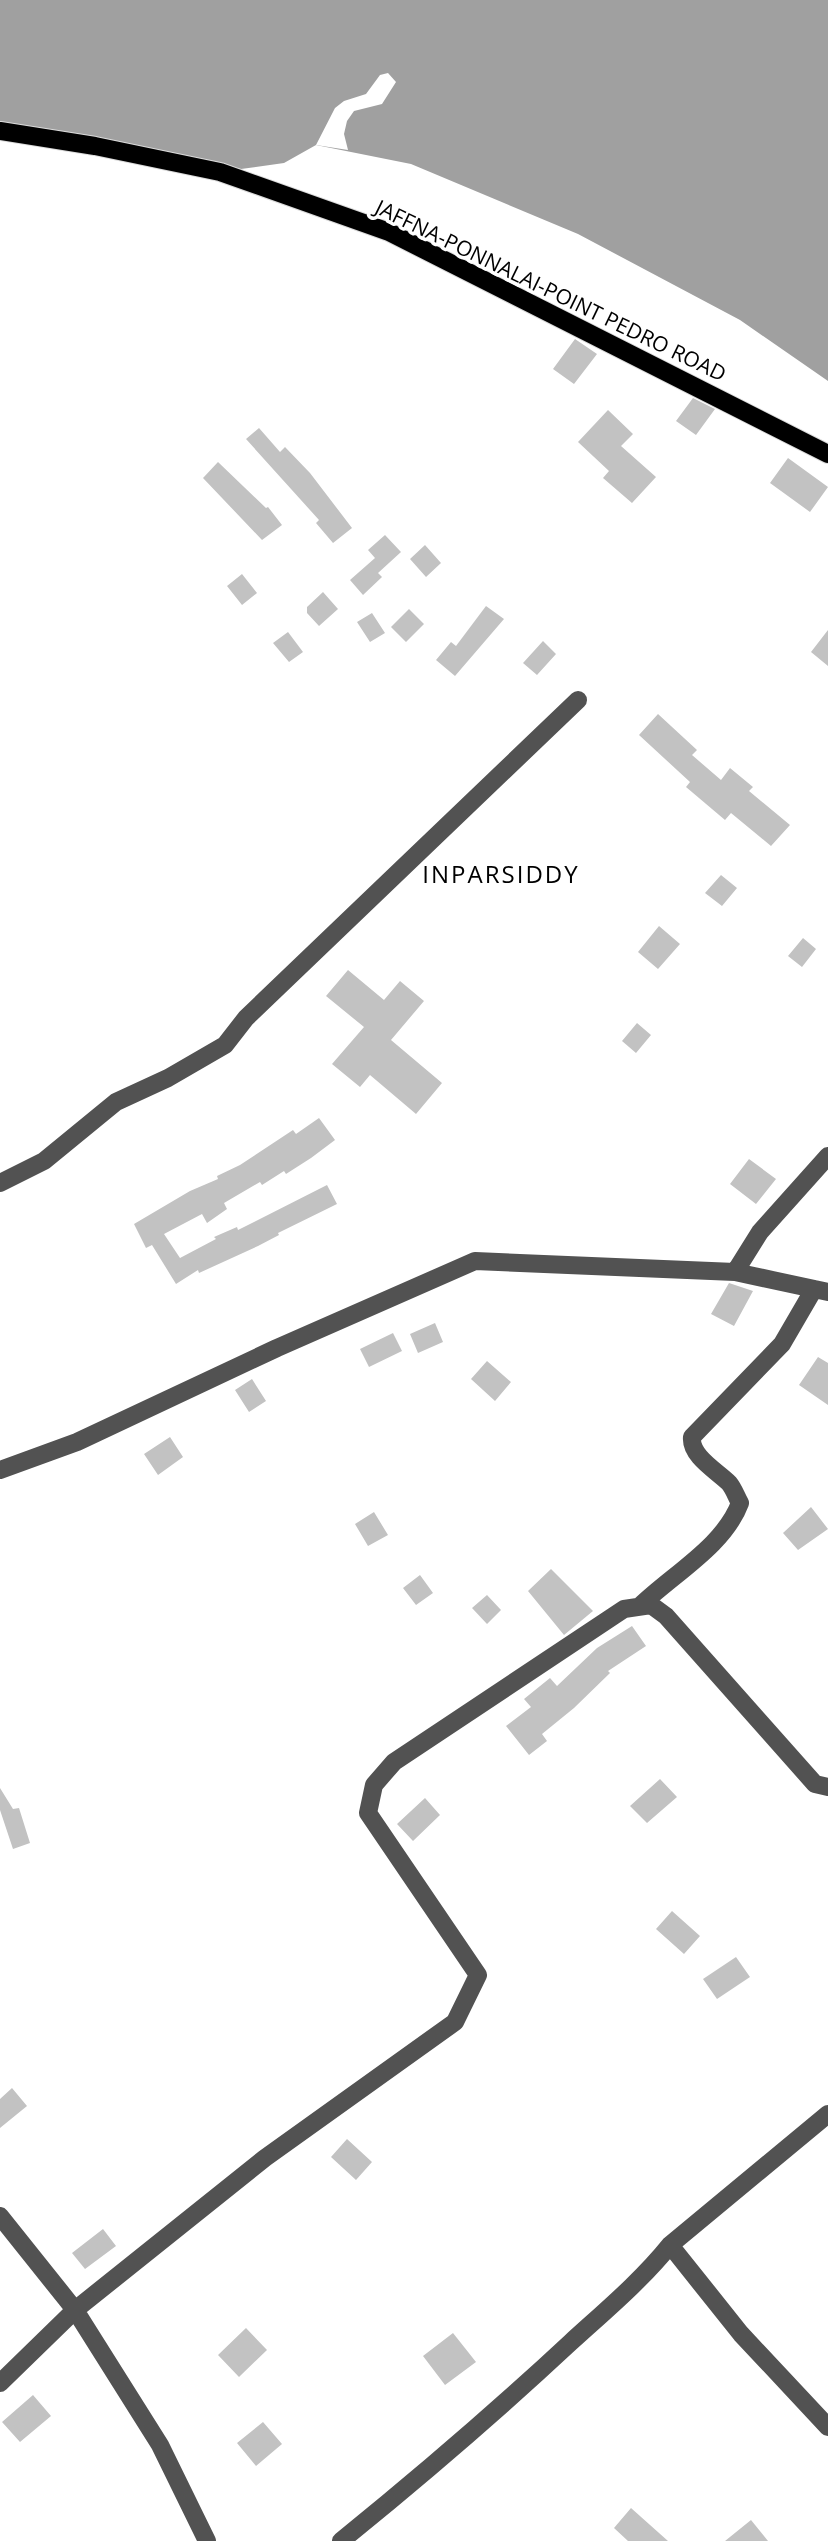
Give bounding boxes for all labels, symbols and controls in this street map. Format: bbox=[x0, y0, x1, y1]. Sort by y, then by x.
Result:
street label: JAFFNA-PONNALAI-POINT PEDRO ROAD bbox=[369, 192, 731, 387]
district label: INPARSIDDY bbox=[422, 857, 580, 890]

